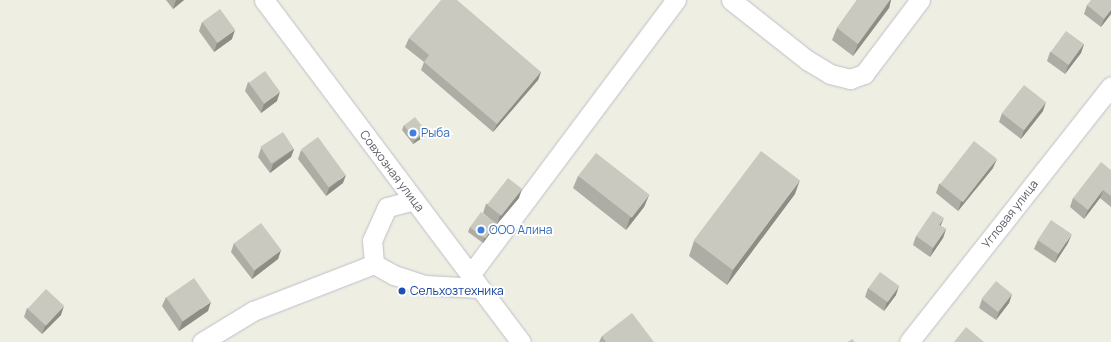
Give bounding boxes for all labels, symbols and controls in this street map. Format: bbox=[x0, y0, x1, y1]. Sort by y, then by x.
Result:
place label: Рыба bbox=[421, 126, 450, 140]
street label: Совхозная улица bbox=[357, 128, 427, 214]
marker: Рыба bbox=[408, 128, 418, 138]
street label: Угловая улица bbox=[979, 177, 1041, 251]
place label: ООО Алина bbox=[489, 223, 553, 237]
marker: ООО Алина bbox=[476, 225, 486, 235]
place label: Сельхозтехника bbox=[410, 284, 504, 298]
marker: Сельхозтехника bbox=[397, 286, 407, 296]

